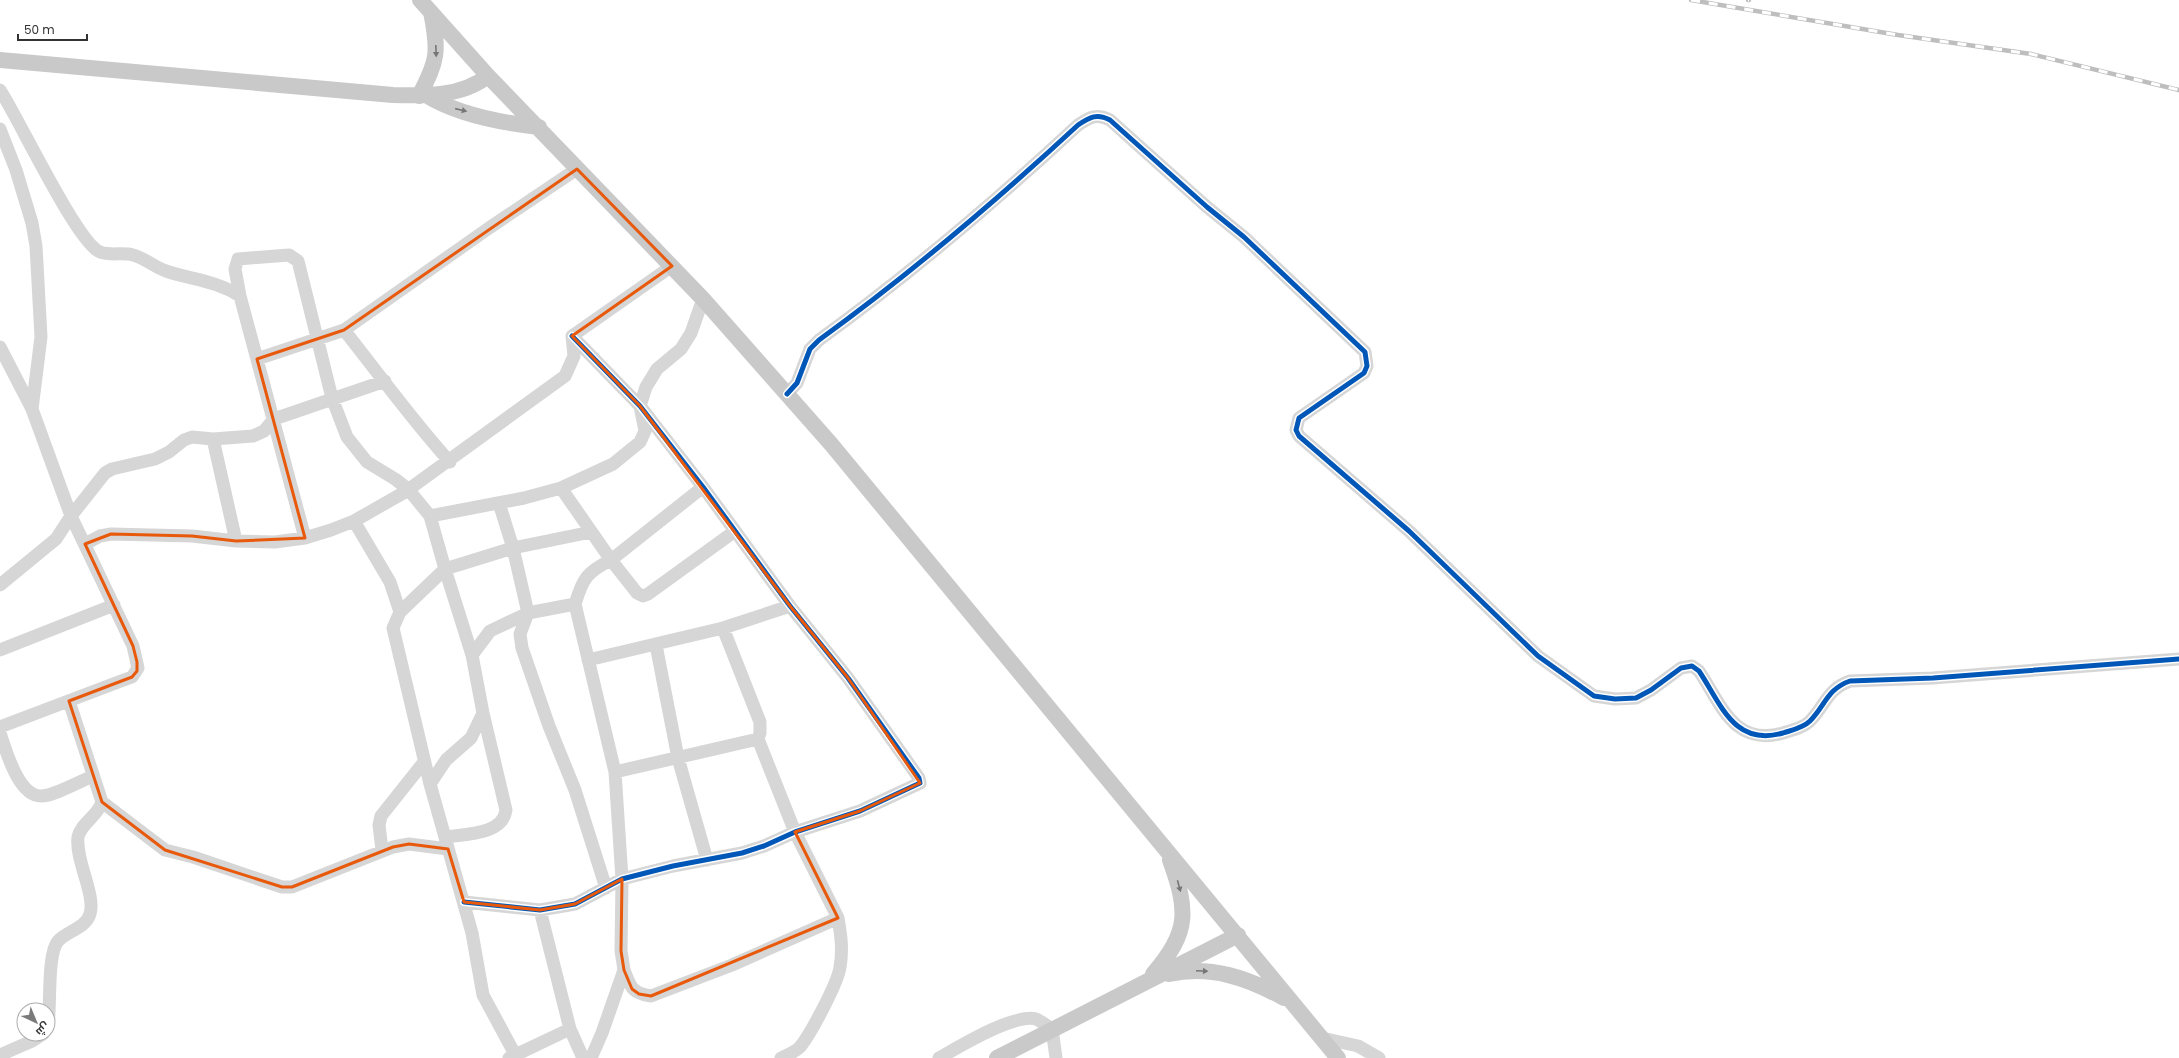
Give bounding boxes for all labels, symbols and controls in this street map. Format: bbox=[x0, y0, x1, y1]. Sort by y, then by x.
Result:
scale bar bbox=[18, 16, 87, 42]
text: 50 m bbox=[24, 21, 55, 38]
one-way arrow bbox=[432, 45, 439, 57]
one-way arrow bbox=[455, 107, 467, 113]
one-way arrow bbox=[1176, 880, 1182, 892]
one-way arrow bbox=[1196, 968, 1208, 975]
north arrow bbox=[16, 1002, 56, 1042]
text: ش bbox=[32, 1019, 54, 1040]

